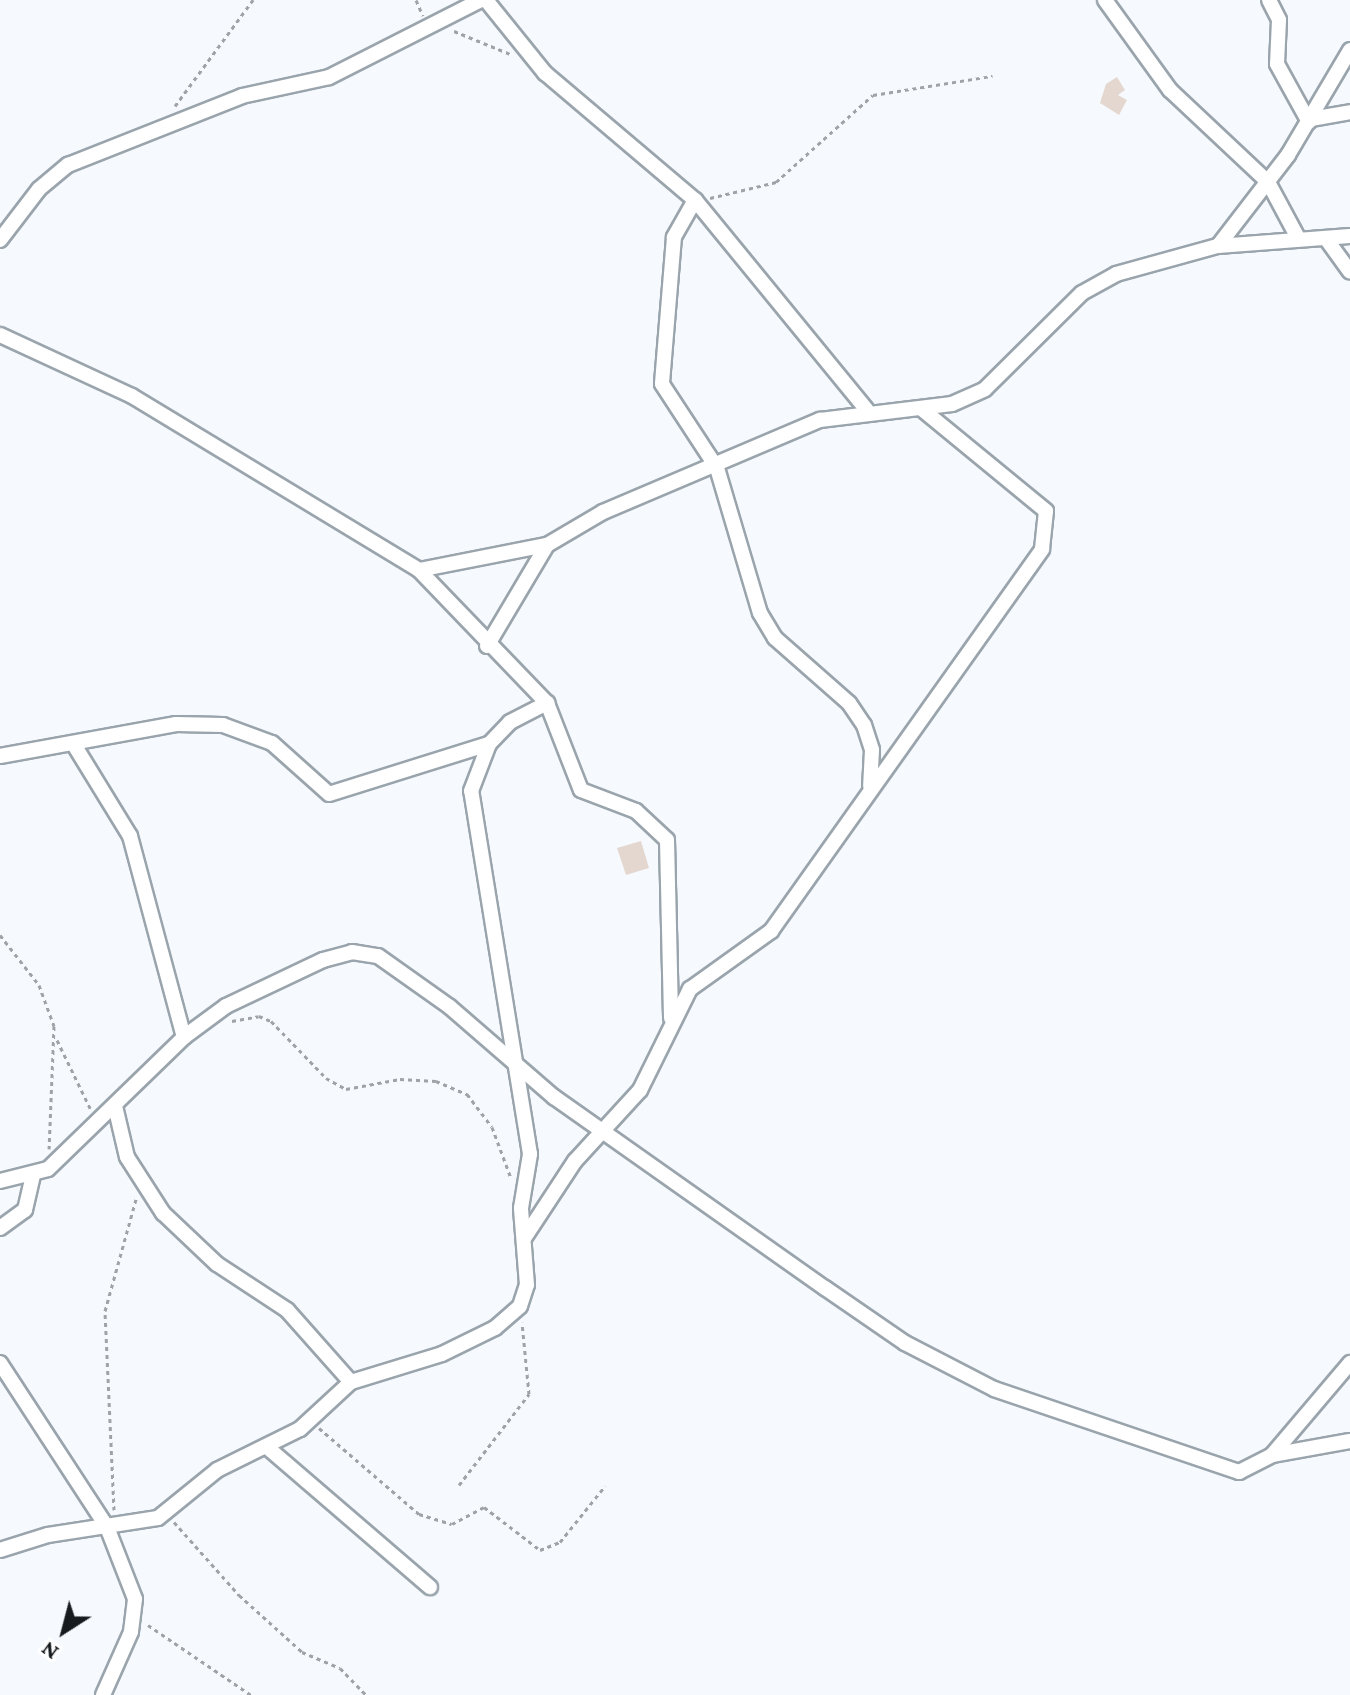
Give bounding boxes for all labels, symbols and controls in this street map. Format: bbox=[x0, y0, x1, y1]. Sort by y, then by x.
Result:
north arrow bbox=[24, 1591, 104, 1671]
text: N bbox=[36, 1636, 63, 1665]

